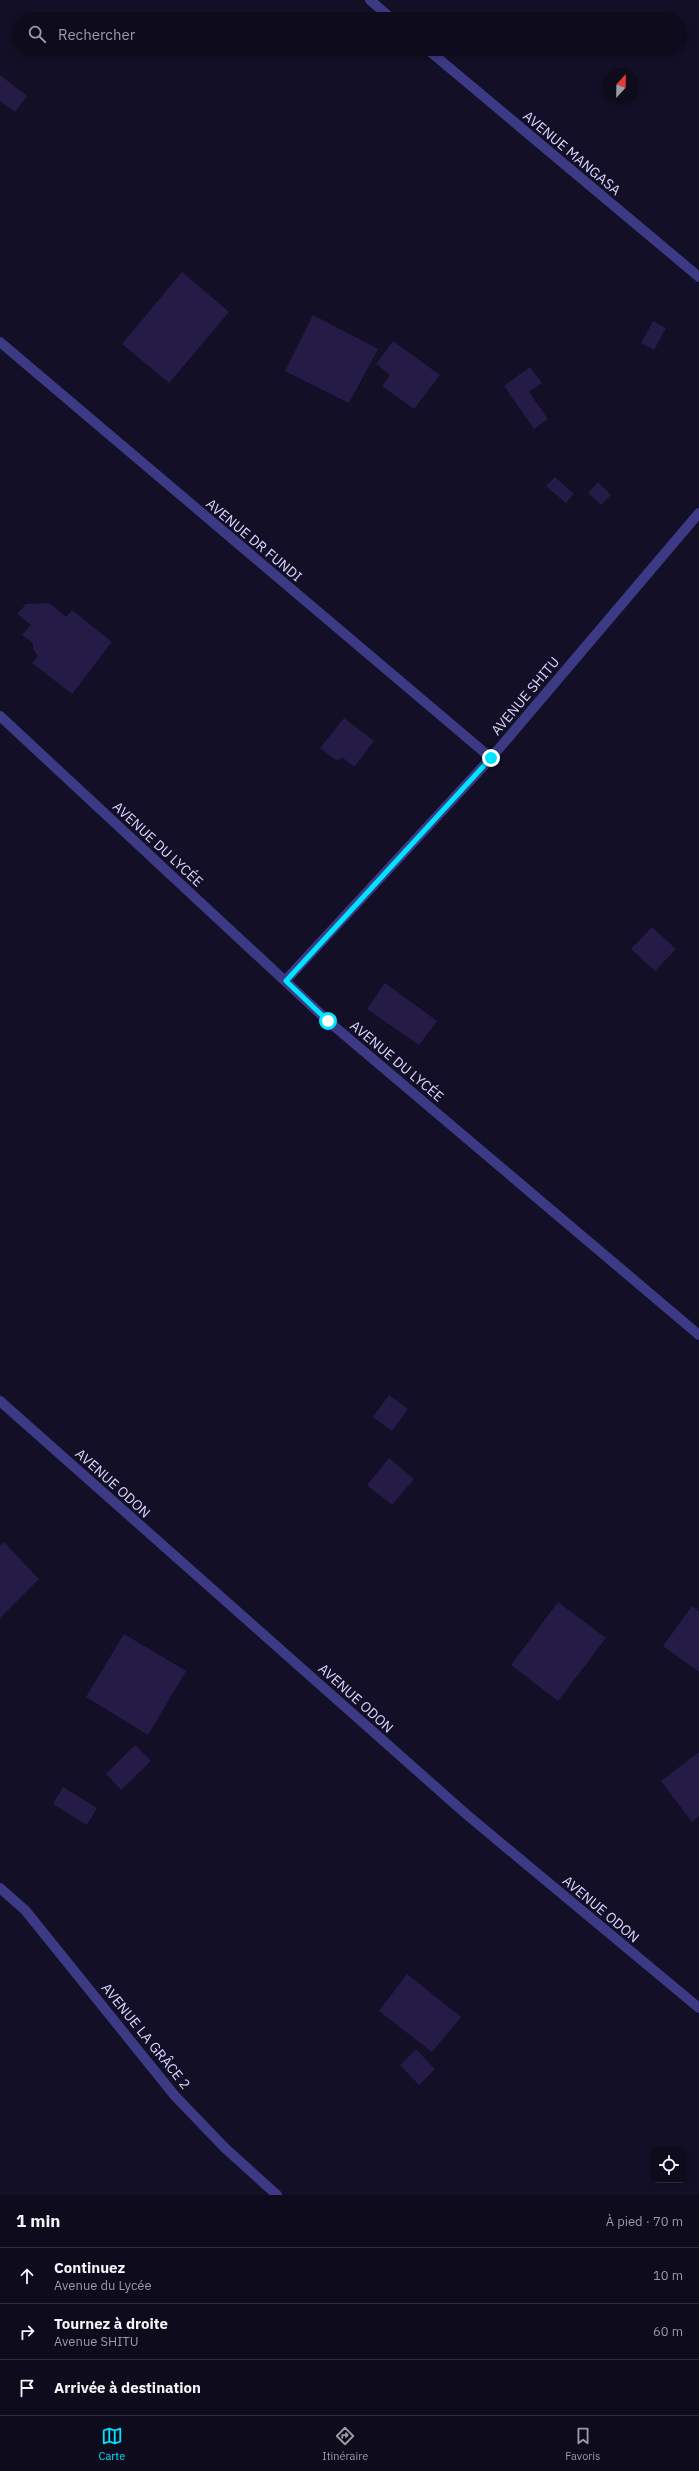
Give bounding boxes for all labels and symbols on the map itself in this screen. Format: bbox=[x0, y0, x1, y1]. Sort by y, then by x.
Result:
north arrow bbox=[603, 68, 639, 104]
street label: AVENUE MANGASA bbox=[519, 107, 625, 199]
street label: AVENUE DR FUNDI bbox=[202, 495, 306, 585]
street label: AVENUE SHITU bbox=[487, 653, 563, 739]
route end bbox=[482, 749, 500, 767]
street label: AVENUE DU LYCÉE bbox=[109, 797, 208, 890]
route start bbox=[319, 1012, 337, 1030]
street label: AVENUE DU LYCÉE bbox=[346, 1016, 448, 1106]
street label: AVENUE ODON bbox=[72, 1445, 154, 1521]
street label: AVENUE ODON bbox=[315, 1660, 397, 1736]
street label: AVENUE ODON bbox=[559, 1872, 643, 1946]
street label: AVENUE LA GRÂCE 2 bbox=[98, 1979, 194, 2093]

